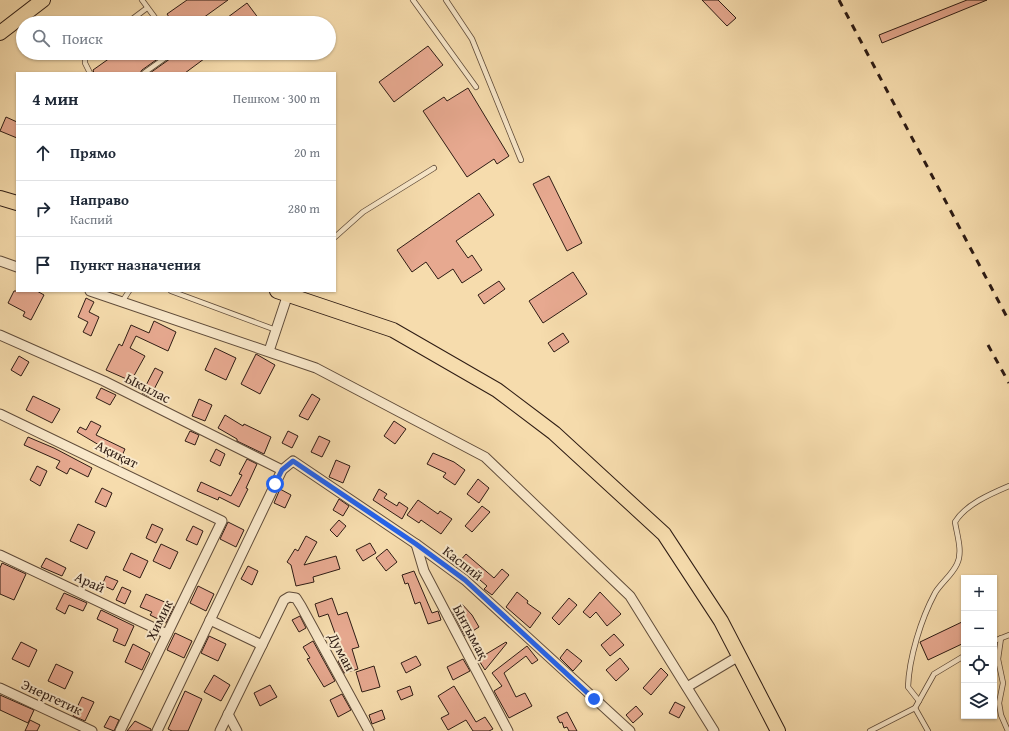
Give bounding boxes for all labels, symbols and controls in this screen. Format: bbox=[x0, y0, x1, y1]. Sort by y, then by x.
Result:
search box bbox=[16, 16, 336, 60]
icon: search bbox=[30, 27, 52, 49]
text: Поиск bbox=[62, 28, 103, 49]
text: 4 мин bbox=[32, 86, 78, 111]
text: Пешком · 300 m bbox=[233, 89, 320, 108]
icon: ahead bbox=[32, 142, 54, 164]
text: Прямо bbox=[70, 142, 116, 163]
text: 20 m bbox=[294, 143, 320, 162]
text: Направо bbox=[70, 189, 129, 210]
icon: right bbox=[32, 198, 54, 220]
text: 280 m bbox=[288, 199, 320, 218]
text: Каспий bbox=[70, 210, 113, 229]
icon: arrive bbox=[32, 254, 54, 276]
text: Пункт назначения bbox=[70, 254, 201, 275]
street label: Ыкылас bbox=[122, 368, 174, 408]
street label: Ақиқат bbox=[92, 435, 142, 473]
route start bbox=[266, 475, 284, 493]
street label: Каспий bbox=[439, 541, 487, 585]
street label: Арай bbox=[72, 566, 108, 598]
map controls bbox=[961, 575, 997, 719]
button: + bbox=[961, 575, 997, 611]
street label: Химик bbox=[141, 596, 178, 644]
street label: Ынтымақ bbox=[448, 601, 494, 664]
button: − bbox=[961, 611, 997, 647]
street label: Думан bbox=[323, 628, 360, 675]
button: locate bbox=[961, 647, 997, 683]
street label: Энергетик bbox=[18, 674, 86, 720]
button: layers bbox=[961, 683, 997, 719]
route end bbox=[585, 690, 603, 708]

